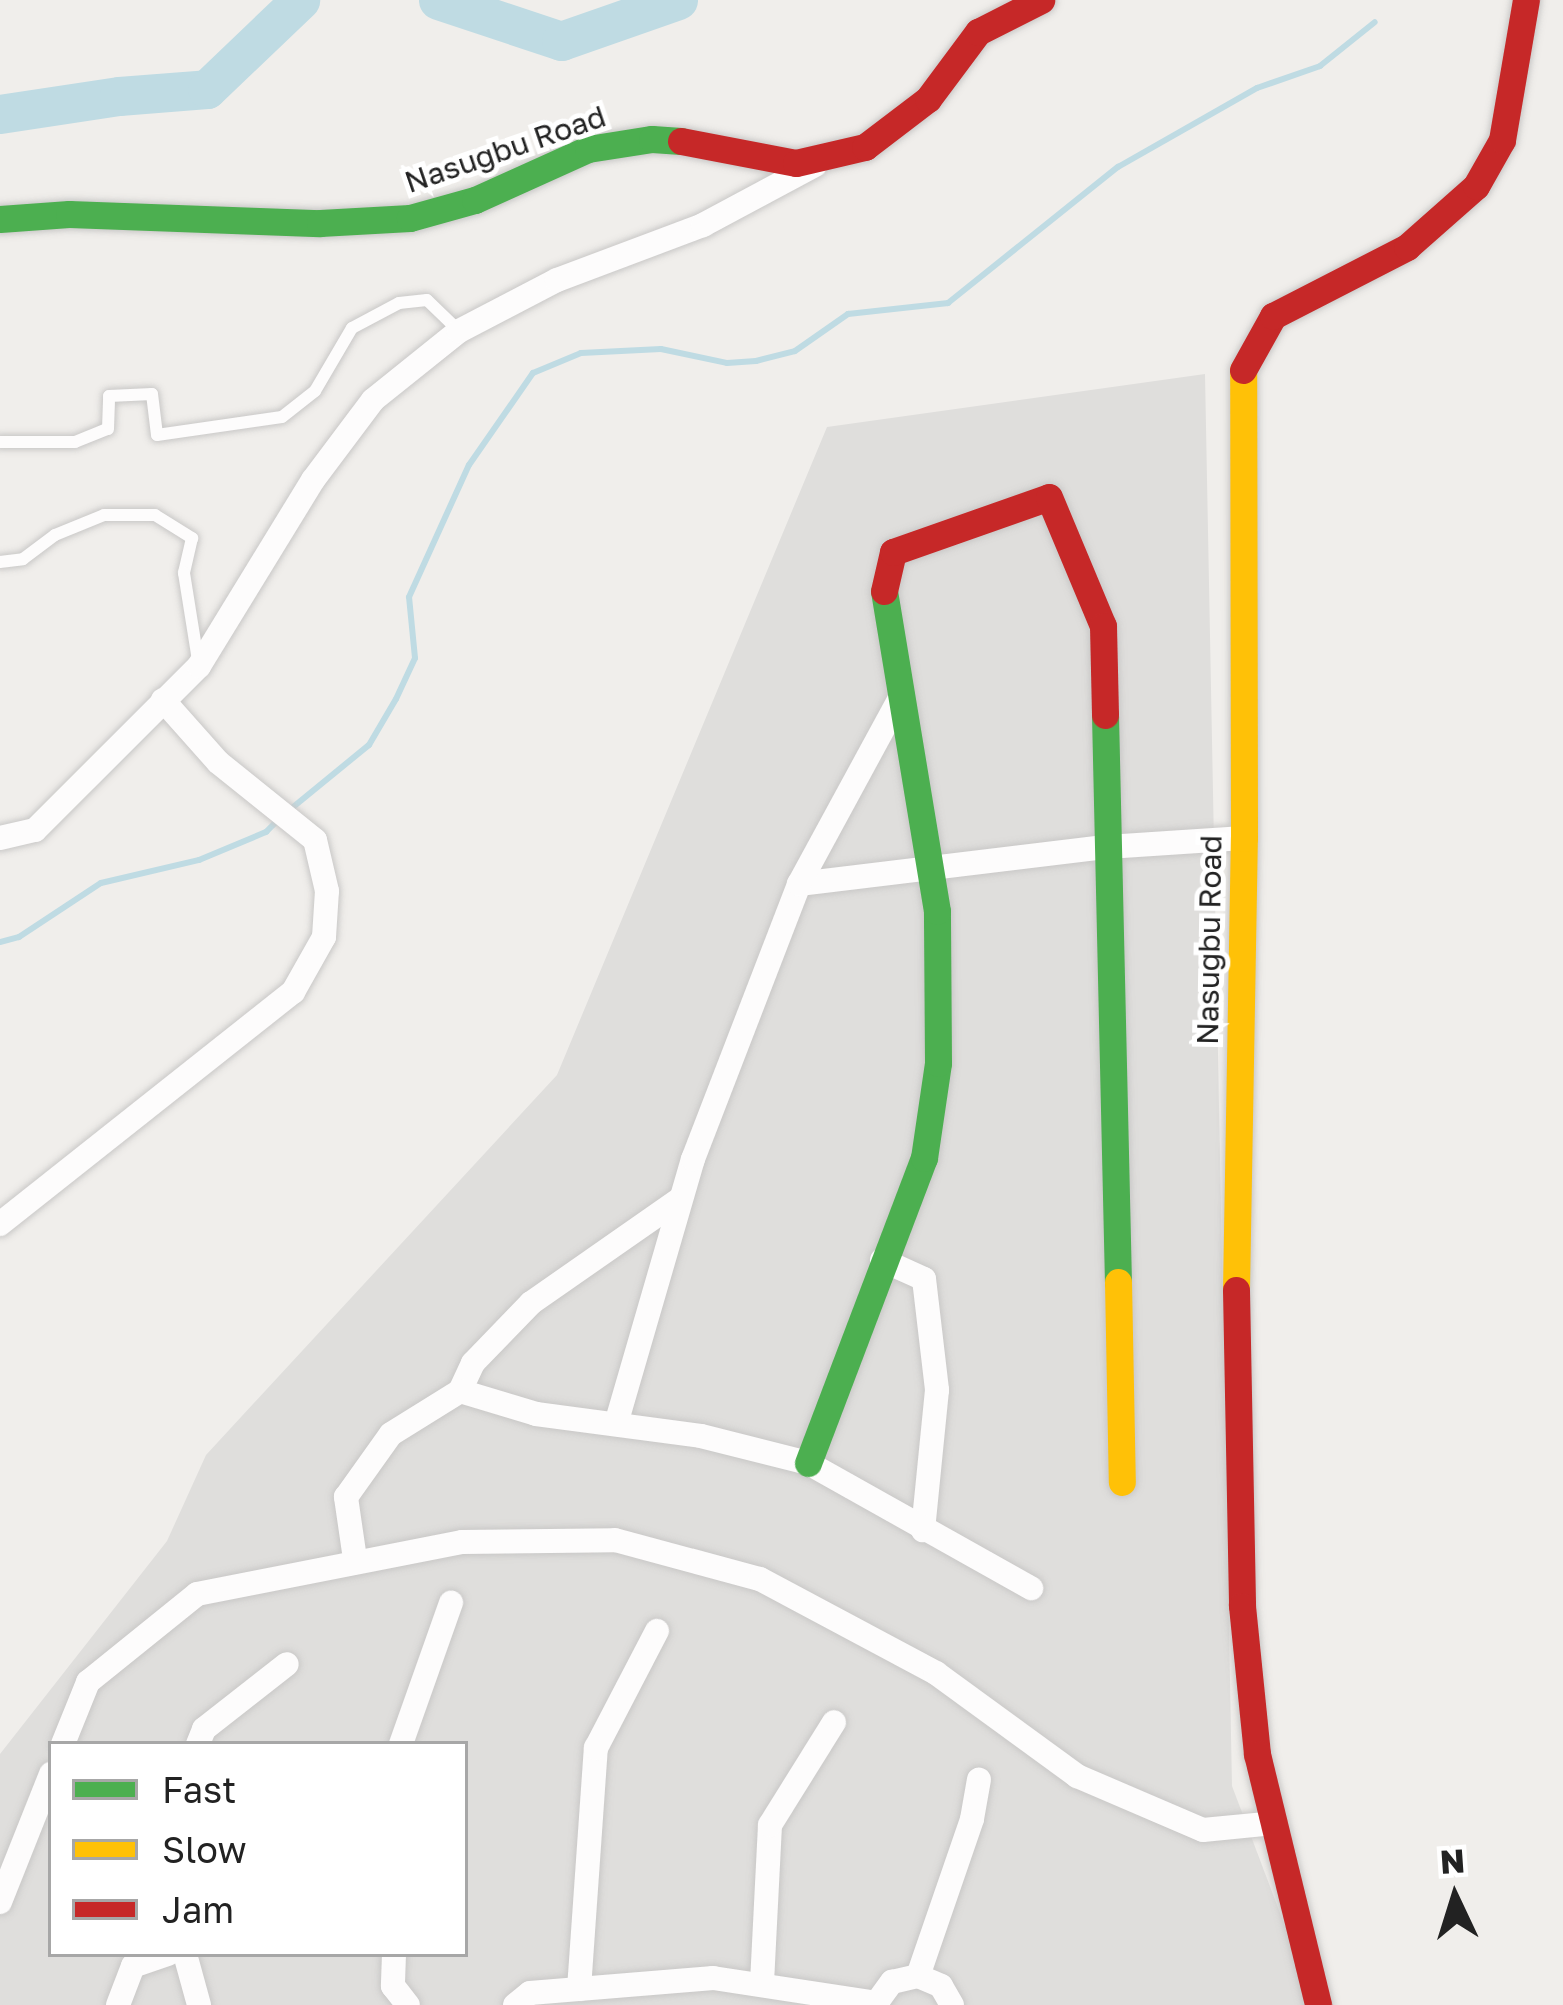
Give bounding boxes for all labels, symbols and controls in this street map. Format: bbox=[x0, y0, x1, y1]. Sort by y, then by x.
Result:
street label: Nasugbu Road bbox=[400, 98, 610, 200]
street label: Nasugbu Road bbox=[1189, 835, 1229, 1045]
legend bbox=[48, 1741, 468, 1957]
text: Fast bbox=[162, 1768, 237, 1811]
text: Slow bbox=[162, 1828, 247, 1871]
north arrow bbox=[1395, 1837, 1515, 1957]
text: N bbox=[1439, 1840, 1466, 1881]
text: Jam bbox=[162, 1888, 234, 1931]

